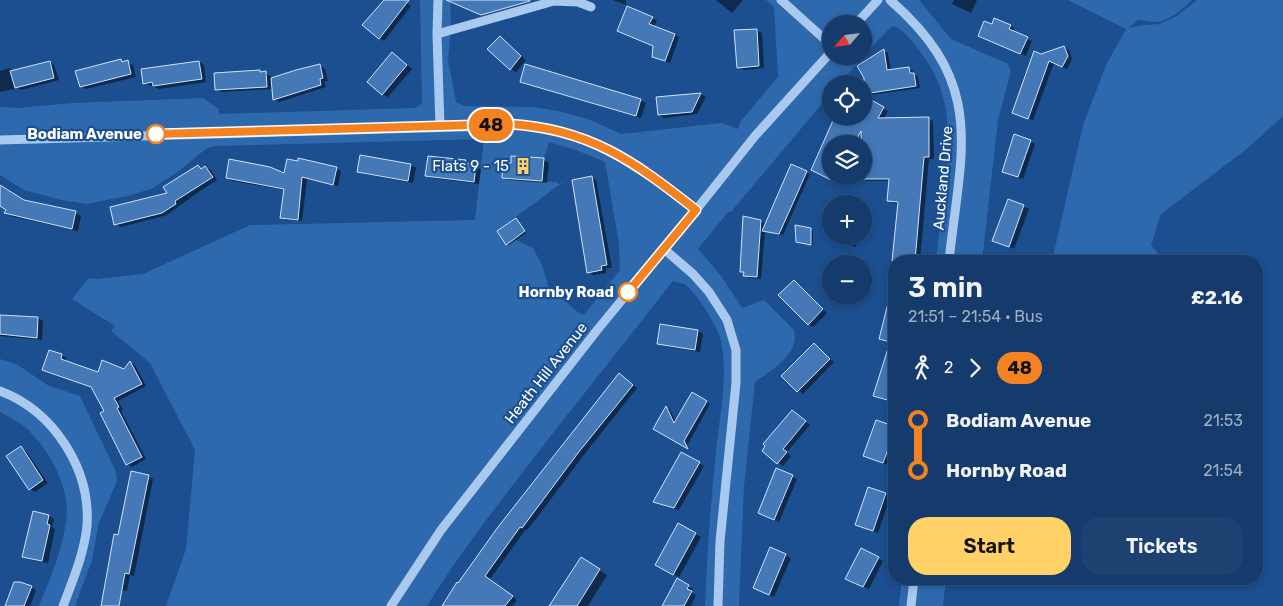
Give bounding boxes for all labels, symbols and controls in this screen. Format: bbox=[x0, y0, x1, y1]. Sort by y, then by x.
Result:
north arrow bbox=[822, 15, 872, 65]
map controls bbox=[822, 15, 872, 305]
button: locate bbox=[822, 75, 872, 125]
line badge: 48 bbox=[468, 109, 514, 141]
text: 48 bbox=[479, 114, 503, 136]
marker: Bodiam Avenue bbox=[146, 124, 166, 144]
place label: Bodiam Avenue bbox=[27, 125, 142, 143]
street label: Auckland Drive bbox=[929, 125, 957, 231]
button: layers bbox=[822, 135, 872, 185]
building icon: Flats 9 - 15 bbox=[513, 156, 533, 176]
place label: Flats 9 - 15 bbox=[432, 157, 509, 175]
button: + bbox=[822, 195, 872, 245]
button: − bbox=[822, 255, 872, 305]
text: 3 min bbox=[908, 271, 983, 304]
marker: Hornby Road bbox=[618, 282, 638, 302]
place label: Hornby Road bbox=[519, 283, 614, 301]
text: £2.16 bbox=[1191, 286, 1243, 309]
text: 21:51 – 21:54 · Bus bbox=[908, 307, 1043, 326]
street label: Heath Hill Avenue bbox=[501, 319, 591, 427]
icon: walk bbox=[908, 354, 936, 382]
icon: forward bbox=[961, 354, 989, 382]
text: 48 bbox=[1007, 357, 1032, 379]
text: 2 bbox=[944, 358, 953, 377]
text: Bodiam Avenue bbox=[946, 409, 1091, 432]
text: 21:53 bbox=[1204, 411, 1243, 430]
text: Hornby Road bbox=[946, 459, 1067, 482]
text: 21:54 bbox=[1203, 461, 1243, 480]
button: Start bbox=[908, 517, 1071, 575]
button: Tickets bbox=[1081, 517, 1243, 575]

